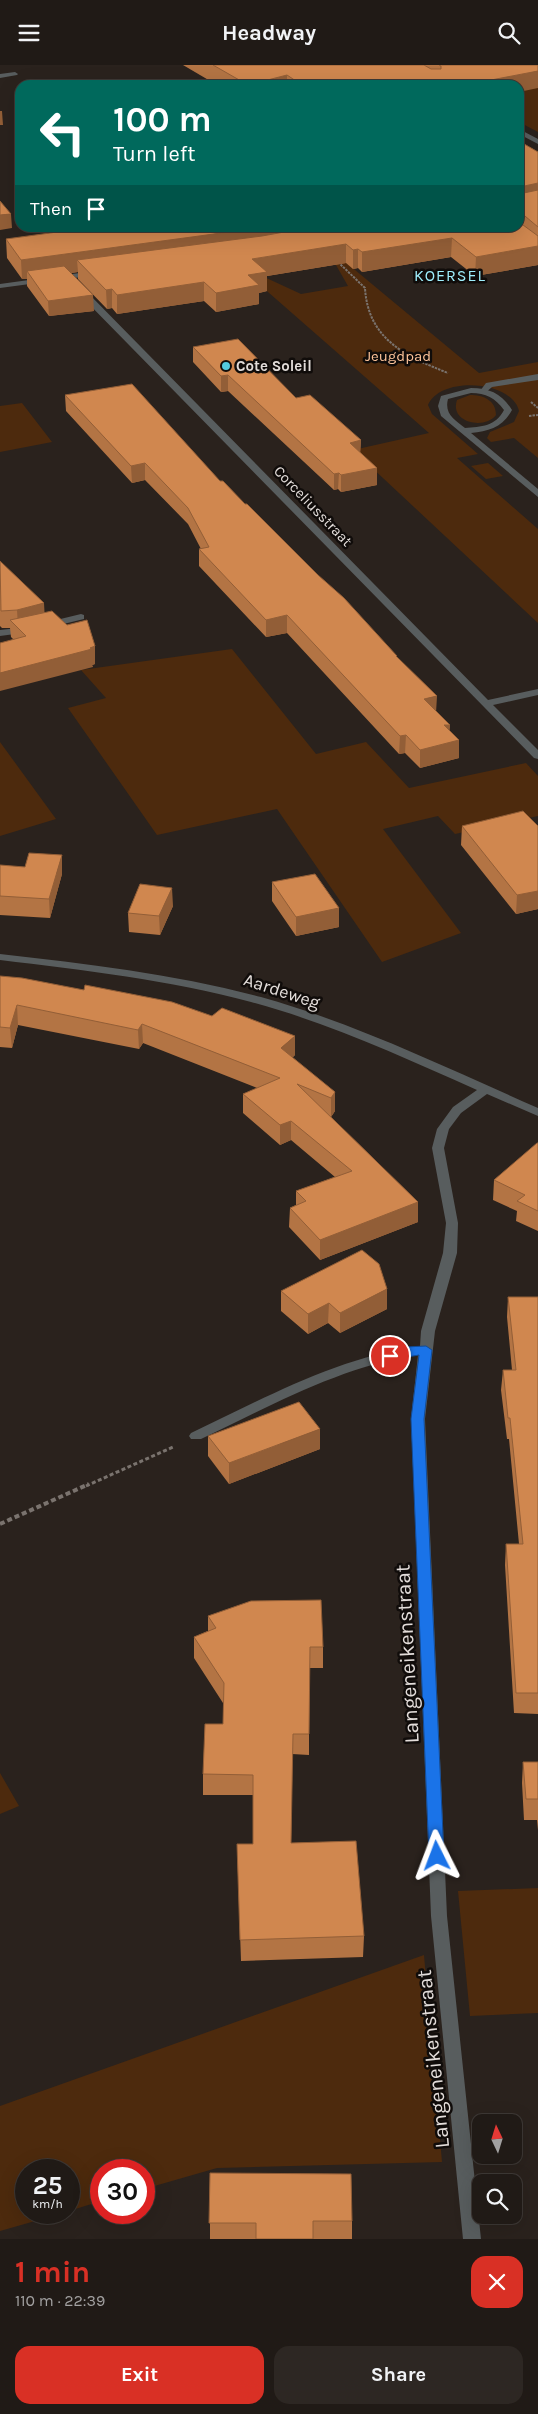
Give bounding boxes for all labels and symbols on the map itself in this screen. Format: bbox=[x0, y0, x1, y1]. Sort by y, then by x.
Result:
district label: KOERSEL bbox=[414, 266, 486, 285]
park label: Jeugdpad bbox=[365, 347, 431, 365]
place label: Cote Soleil bbox=[236, 357, 312, 375]
marker: Cote Soleil bbox=[220, 360, 232, 372]
street label: Corceliusstraat bbox=[270, 462, 356, 550]
street label: Aardeweg bbox=[241, 968, 323, 1014]
pin bbox=[369, 1335, 411, 1377]
street label: Langeneikenstraat bbox=[390, 1564, 424, 1744]
position arrow bbox=[410, 1829, 462, 1881]
street label: Langeneikenstraat bbox=[412, 1969, 454, 2149]
north arrow bbox=[472, 2114, 522, 2164]
speed limit sign: 30 bbox=[90, 2159, 155, 2224]

